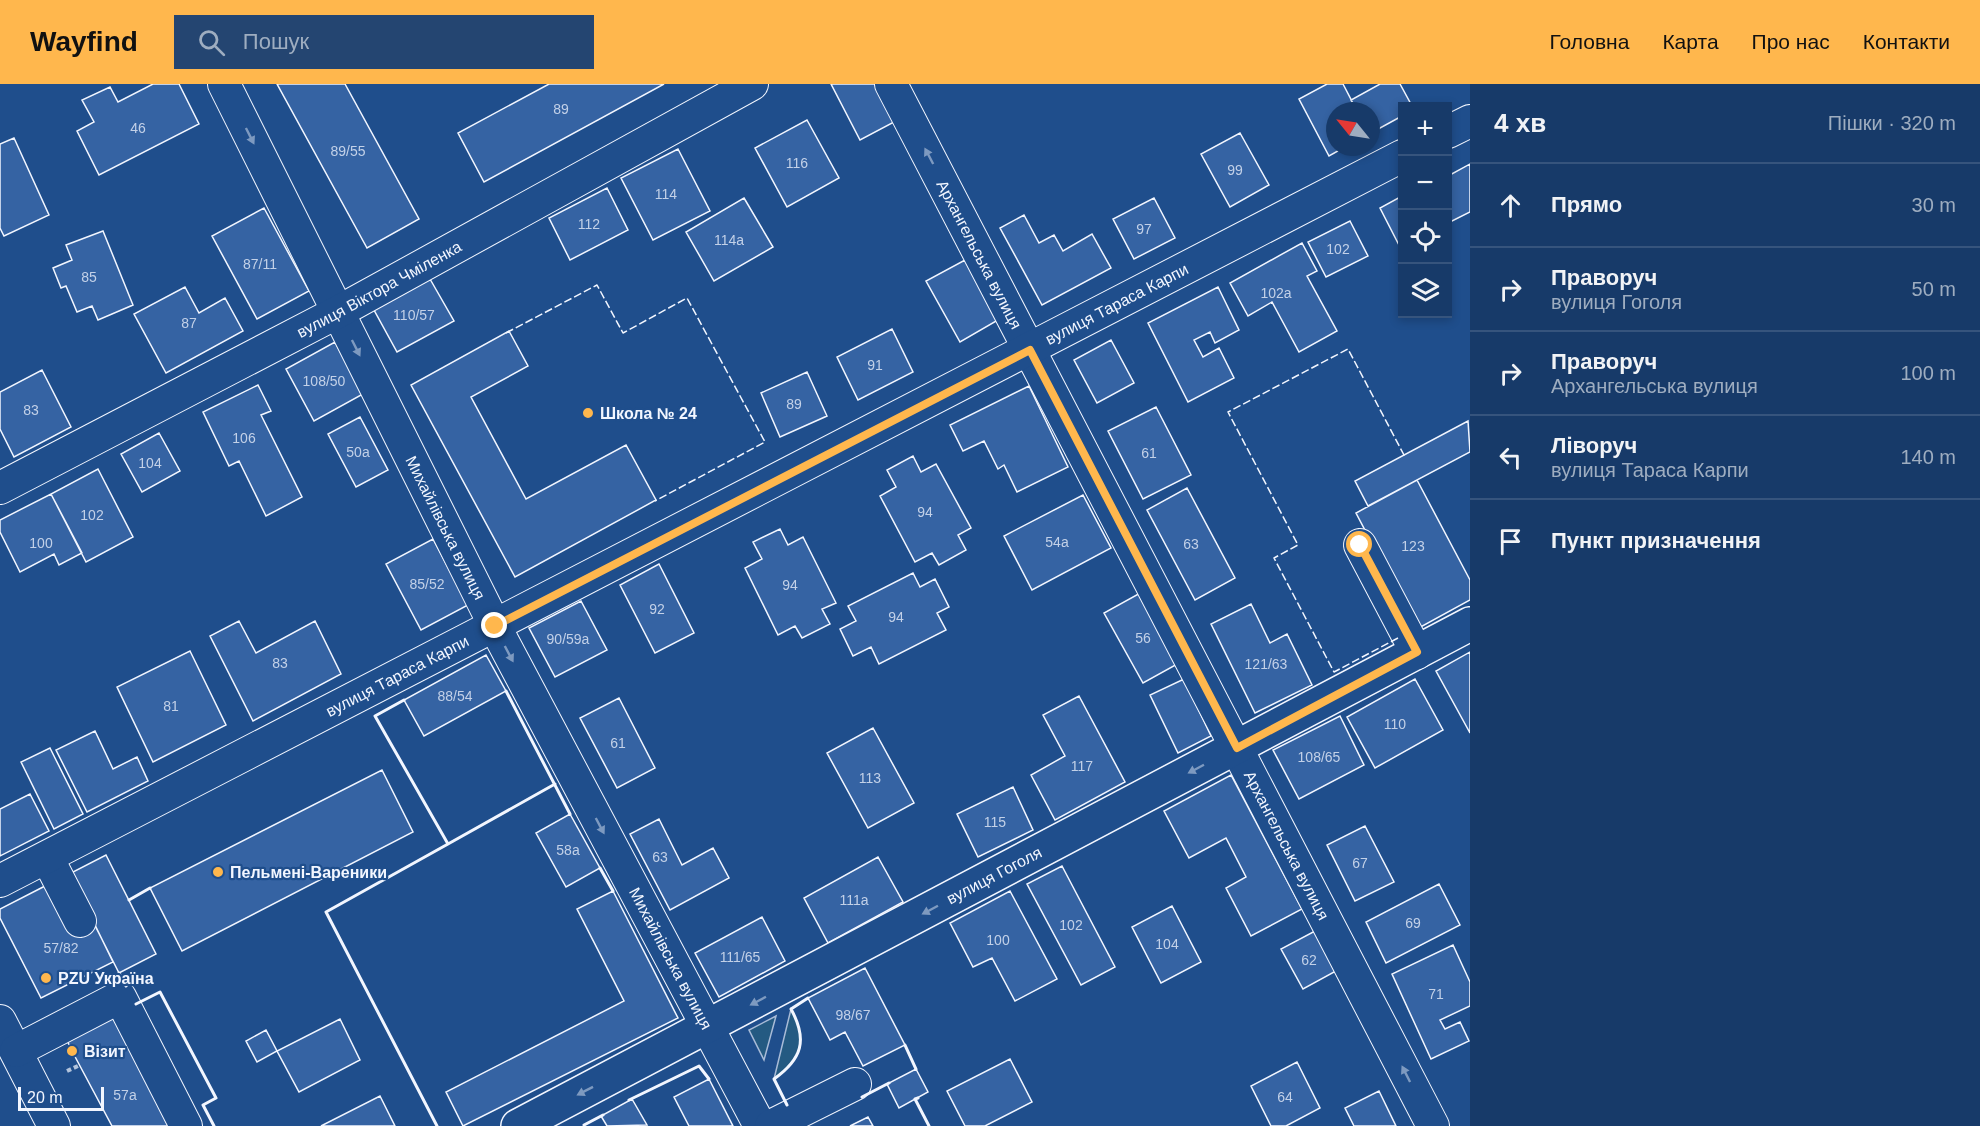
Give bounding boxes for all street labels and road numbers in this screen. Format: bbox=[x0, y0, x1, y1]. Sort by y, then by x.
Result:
street label: Архангельська вулиця bbox=[933, 177, 1025, 332]
street label: вулиця Віктора Чміленка bbox=[294, 238, 464, 341]
street label: вулиця Тараса Карпи bbox=[1043, 260, 1191, 348]
street label: Михайлівська вулиця bbox=[402, 453, 488, 602]
street label: вулиця Тараса Карпи bbox=[323, 632, 471, 720]
street label: Архангельська вулиця bbox=[1241, 768, 1332, 923]
street label: вулиця Гоголя bbox=[944, 844, 1045, 907]
street label: Михайлівська вулиця bbox=[626, 885, 715, 1032]

